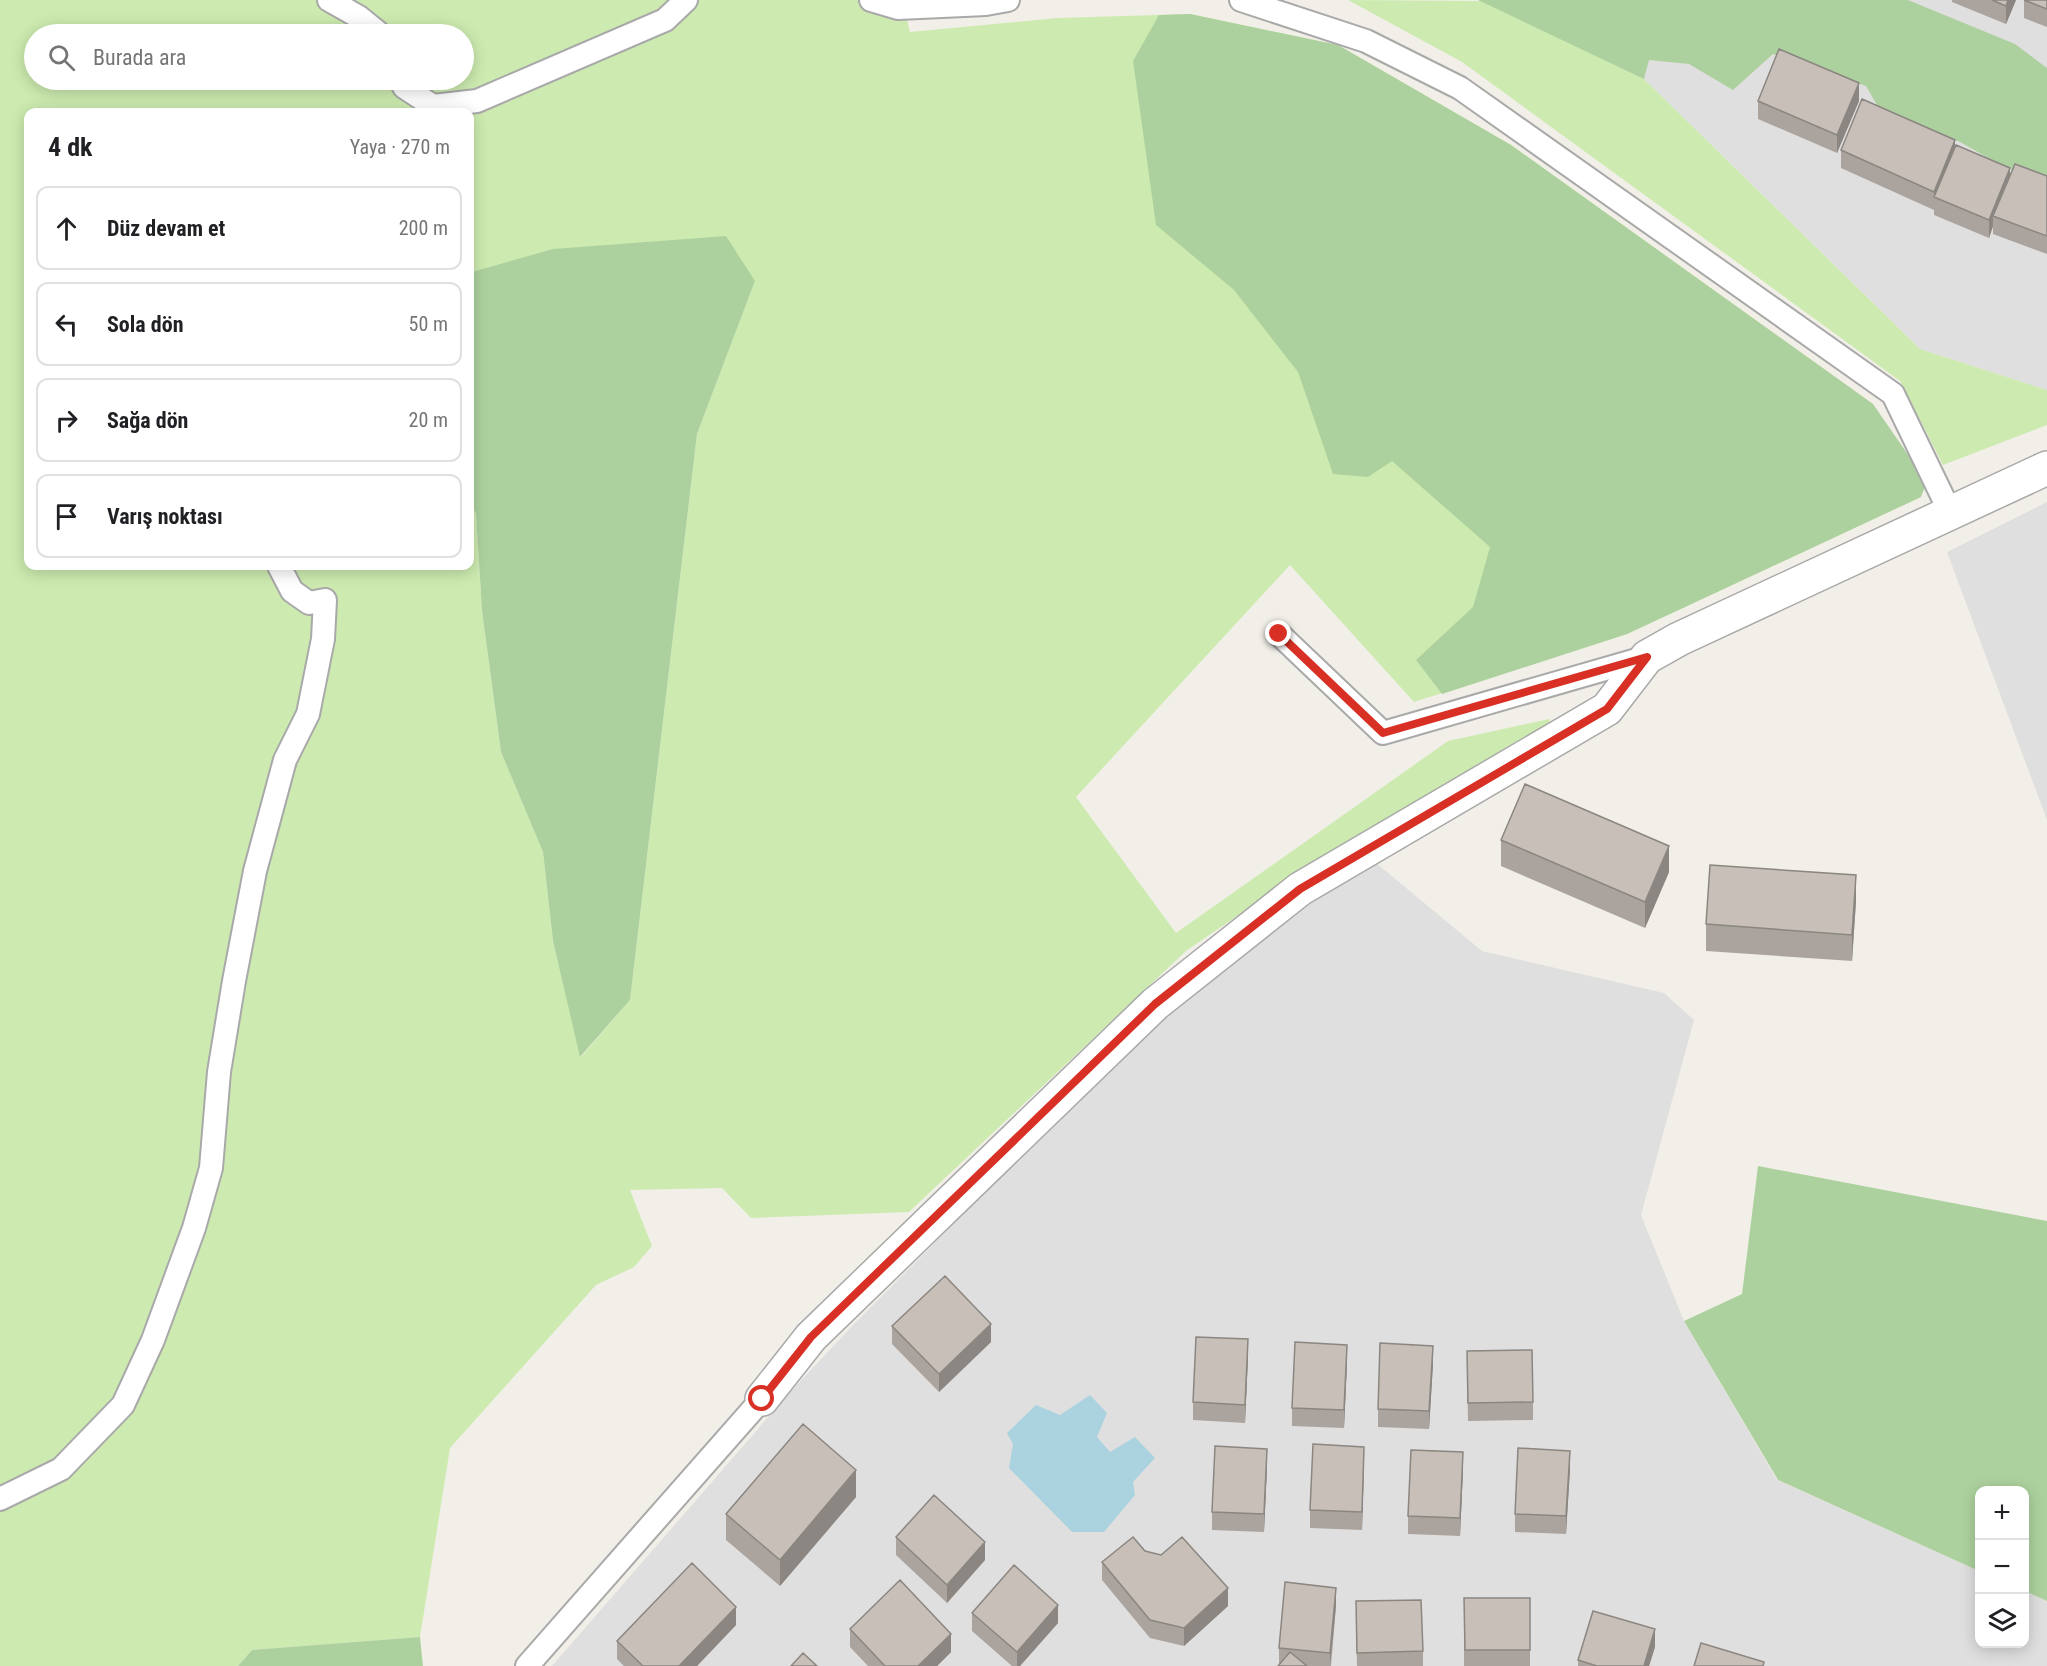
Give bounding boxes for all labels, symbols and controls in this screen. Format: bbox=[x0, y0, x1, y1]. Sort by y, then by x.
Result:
search box bbox=[24, 24, 474, 90]
icon: search bbox=[45, 41, 78, 74]
text: Burada ara bbox=[93, 45, 186, 70]
text: 4 dk bbox=[48, 132, 92, 162]
text: Yaya · 270 m bbox=[350, 135, 450, 159]
icon: ahead bbox=[50, 212, 83, 245]
text: Düz devam et bbox=[107, 216, 225, 241]
text: 200 m bbox=[399, 216, 448, 240]
icon: left bbox=[50, 308, 83, 341]
text: Sola dön bbox=[107, 312, 183, 337]
text: 50 m bbox=[409, 312, 448, 336]
icon: right bbox=[50, 404, 83, 437]
text: Sağa dön bbox=[107, 408, 188, 433]
text: 20 m bbox=[409, 408, 448, 432]
icon: arrive bbox=[50, 500, 83, 533]
text: Varış noktası bbox=[107, 504, 223, 529]
route end bbox=[1265, 620, 1291, 646]
route start bbox=[748, 1385, 774, 1411]
map controls bbox=[1975, 1486, 2029, 1648]
button: + bbox=[1975, 1486, 2029, 1540]
button: − bbox=[1975, 1540, 2029, 1594]
button: layers bbox=[1975, 1594, 2029, 1648]

